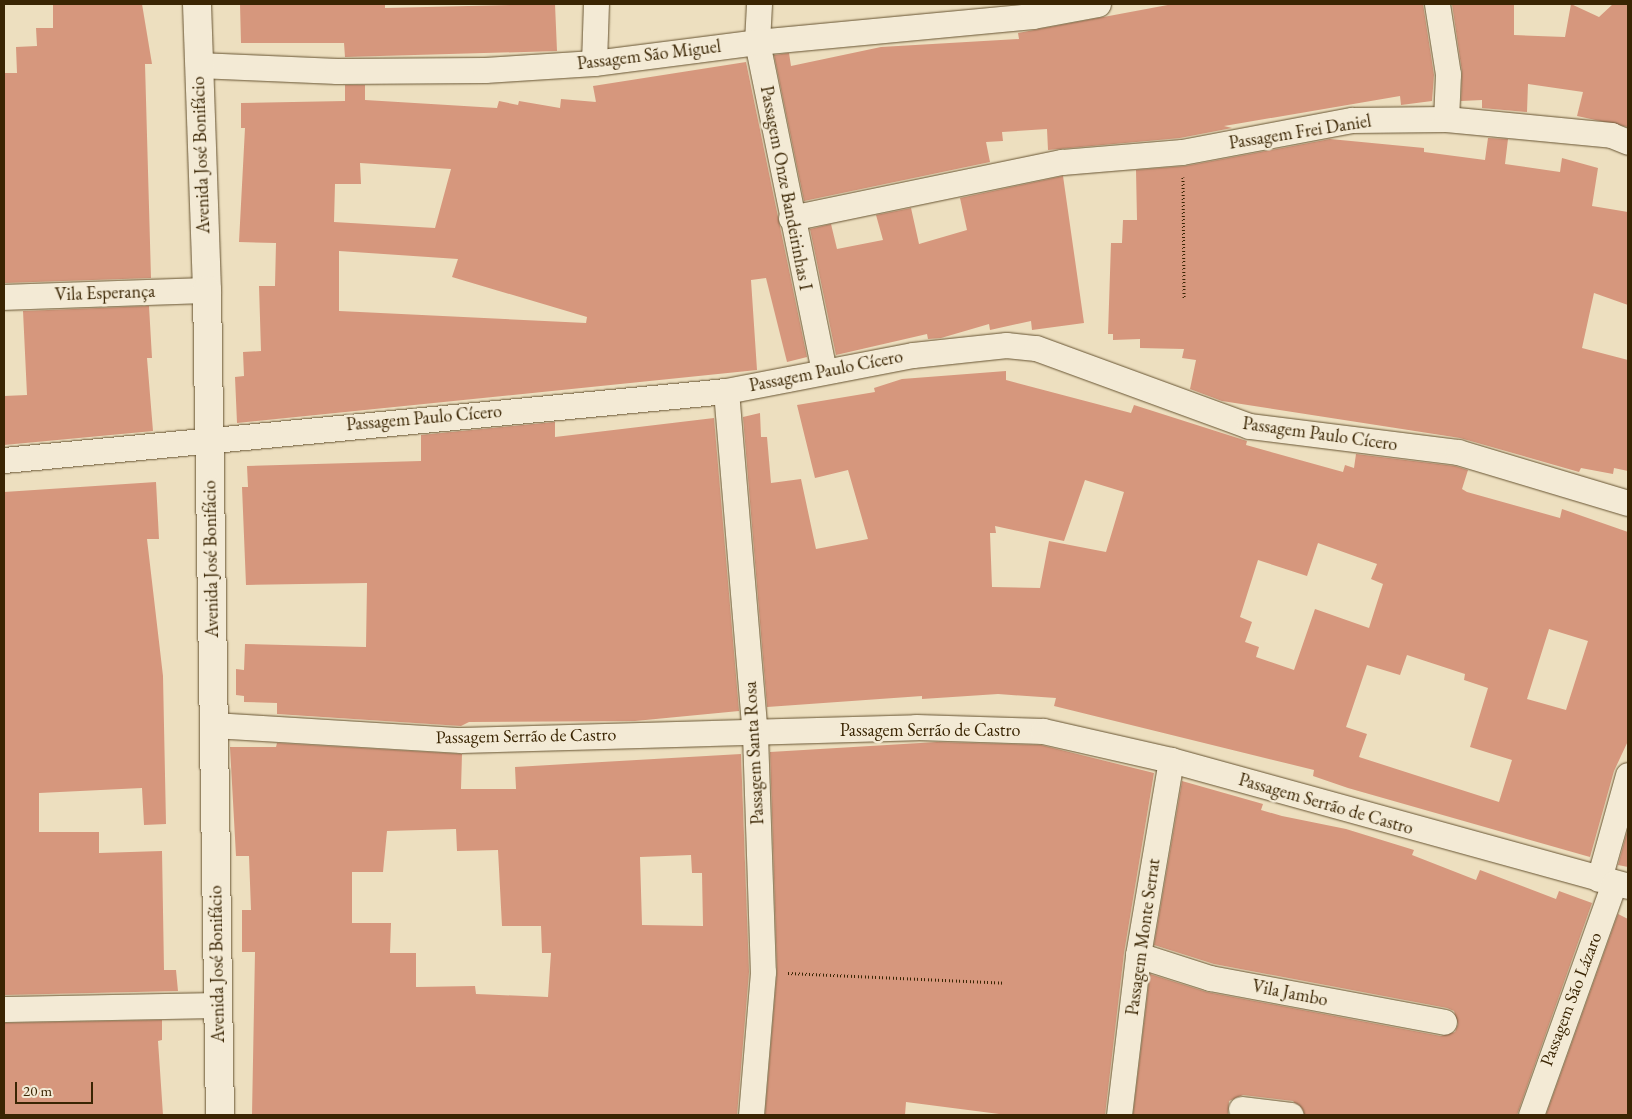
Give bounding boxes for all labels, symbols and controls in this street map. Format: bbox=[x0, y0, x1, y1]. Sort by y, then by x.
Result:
street label: Passagem São Miguel bbox=[576, 35, 722, 75]
street label: Avenida José Bonifácio bbox=[187, 76, 215, 234]
street label: Passagem Onze Bandeirinhas I bbox=[756, 84, 816, 292]
street label: Passagem Frei Daniel bbox=[1227, 110, 1373, 154]
street label: Vila Esperança bbox=[54, 280, 156, 306]
street label: Passagem Paulo Cícero bbox=[747, 346, 905, 396]
street label: Passagem Paulo Cícero bbox=[345, 400, 503, 436]
street label: Passagem Paulo Cícero bbox=[1241, 412, 1399, 456]
street label: Avenida José Bonifácio bbox=[199, 480, 223, 638]
street label: Passagem Santa Rosa bbox=[739, 681, 769, 825]
street label: Passagem Serrão de Castro bbox=[840, 719, 1020, 741]
street label: Passagem Serrão de Castro bbox=[435, 724, 617, 748]
street label: Passagem Serrão de Castro bbox=[1236, 769, 1416, 839]
street label: Passagem Monte Serrat bbox=[1121, 857, 1165, 1017]
street label: Avenida José Bonifácio bbox=[205, 885, 229, 1043]
street label: Passagem São Lázaro bbox=[1536, 929, 1606, 1069]
street label: Vila Jambo bbox=[1250, 975, 1330, 1011]
scale bar bbox=[18, 1072, 95, 1104]
text: 20 m bbox=[23, 1081, 52, 1100]

